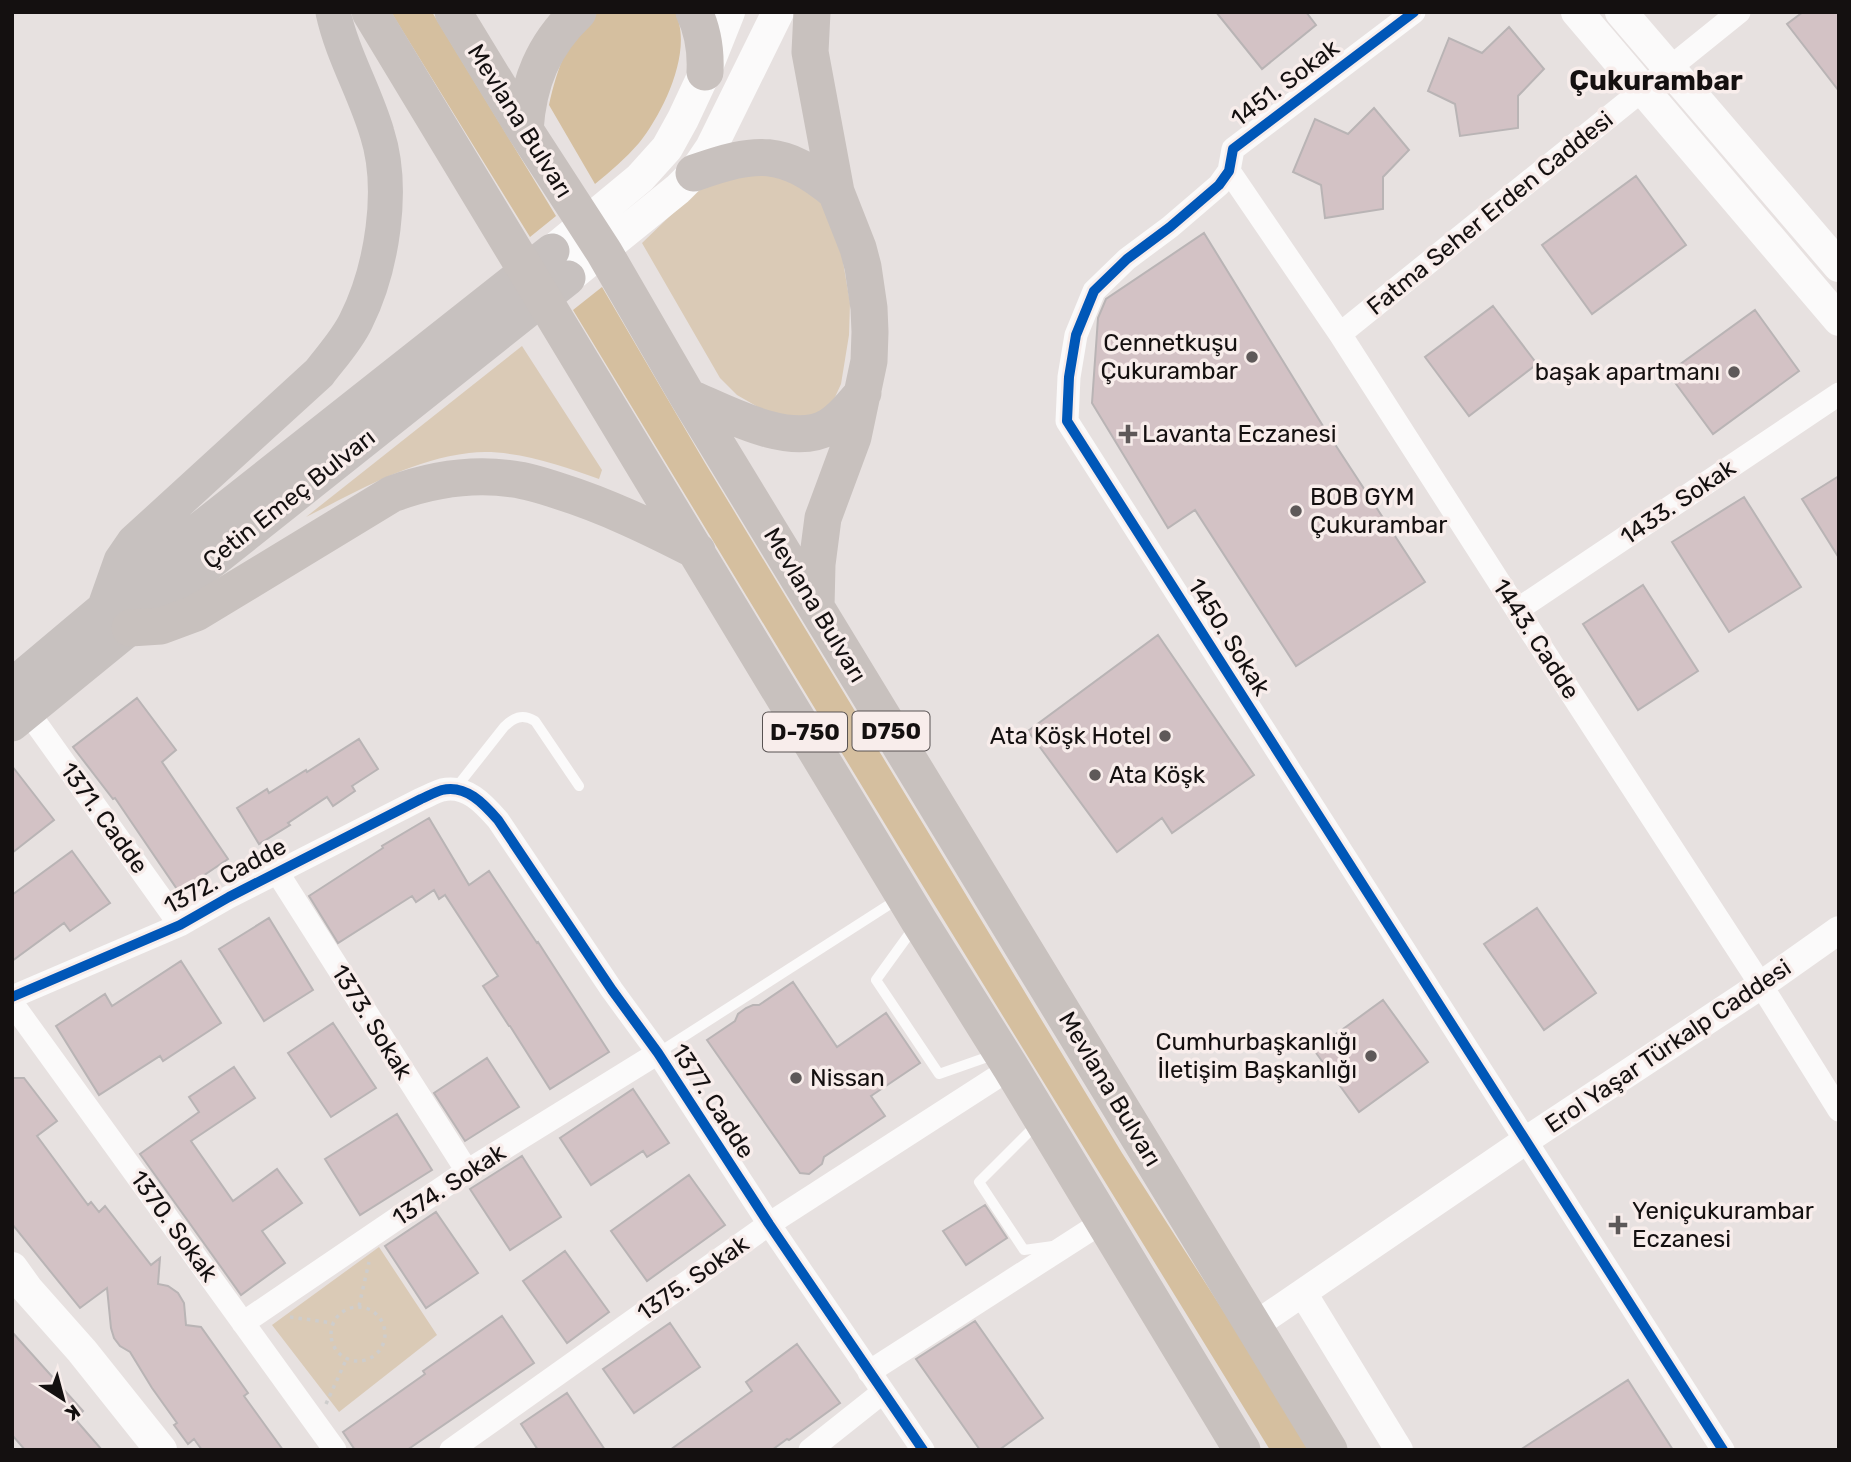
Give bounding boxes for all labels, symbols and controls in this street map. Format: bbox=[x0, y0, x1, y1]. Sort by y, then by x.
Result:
street label: 1451. Sokak bbox=[1226, 33, 1345, 133]
street label: Mevlana Bulvarı bbox=[462, 39, 578, 203]
district label: Çukurambar bbox=[1569, 64, 1743, 97]
street label: Fatma Seher Erden Caddesi bbox=[1361, 105, 1619, 321]
place label: Cennetkuşu Çukurambar bbox=[1101, 329, 1238, 385]
marker: Cennetkuşu Çukurambar bbox=[1244, 349, 1260, 365]
place label: başak apartmanı bbox=[1535, 358, 1720, 386]
marker: başak apartmanı bbox=[1726, 364, 1742, 380]
place label: Lavanta Eczanesi bbox=[1142, 420, 1337, 448]
street label: Çetin Emeç Bulvarı bbox=[197, 423, 381, 575]
marker: Lavanta Eczanesi bbox=[1120, 426, 1136, 442]
street label: 1433. Sokak bbox=[1615, 453, 1741, 551]
place label: BOB GYM Çukurambar bbox=[1310, 483, 1447, 539]
marker: BOB GYM Çukurambar bbox=[1288, 503, 1304, 519]
street label: Mevlana Bulvarı bbox=[758, 523, 872, 687]
street label: 1450. Sokak bbox=[1182, 573, 1276, 701]
street label: 1443. Cadde bbox=[1487, 574, 1585, 704]
road number: D-750 bbox=[763, 712, 847, 752]
road number: D750 bbox=[852, 712, 930, 750]
place label: Ata Köşk Hotel bbox=[990, 722, 1151, 750]
marker: Ata Köşk Hotel bbox=[1157, 728, 1173, 744]
street label: 1371. Cadde bbox=[54, 757, 154, 879]
place label: Ata Köşk bbox=[1109, 761, 1206, 789]
marker: Ata Köşk bbox=[1087, 767, 1103, 783]
street label: 1372. Cadde bbox=[159, 832, 291, 920]
street label: Erol Yaşar Türkalp Caddesi bbox=[1540, 953, 1796, 1139]
street label: 1373. Sokak bbox=[326, 960, 419, 1085]
street label: Mevlana Bulvarı bbox=[1053, 1007, 1167, 1171]
place label: Cumhurbaşkanlığı İletişim Başkanlığı bbox=[1156, 1028, 1357, 1084]
street label: 1377. Cadde bbox=[666, 1038, 760, 1164]
marker: Cumhurbaşkanlığı İletişim Başkanlığı bbox=[1363, 1048, 1379, 1064]
place label: Nissan bbox=[810, 1064, 885, 1092]
marker: Nissan bbox=[788, 1070, 804, 1086]
street label: 1374. Sokak bbox=[387, 1138, 511, 1232]
street label: 1370. Sokak bbox=[124, 1165, 224, 1287]
place label: Yeniçukurambar Eczanesi bbox=[1632, 1197, 1814, 1253]
marker: Yeniçukurambar Eczanesi bbox=[1610, 1217, 1626, 1233]
street label: 1375. Sokak bbox=[632, 1229, 755, 1327]
north arrow bbox=[28, 1364, 98, 1434]
text: K bbox=[61, 1399, 85, 1426]

